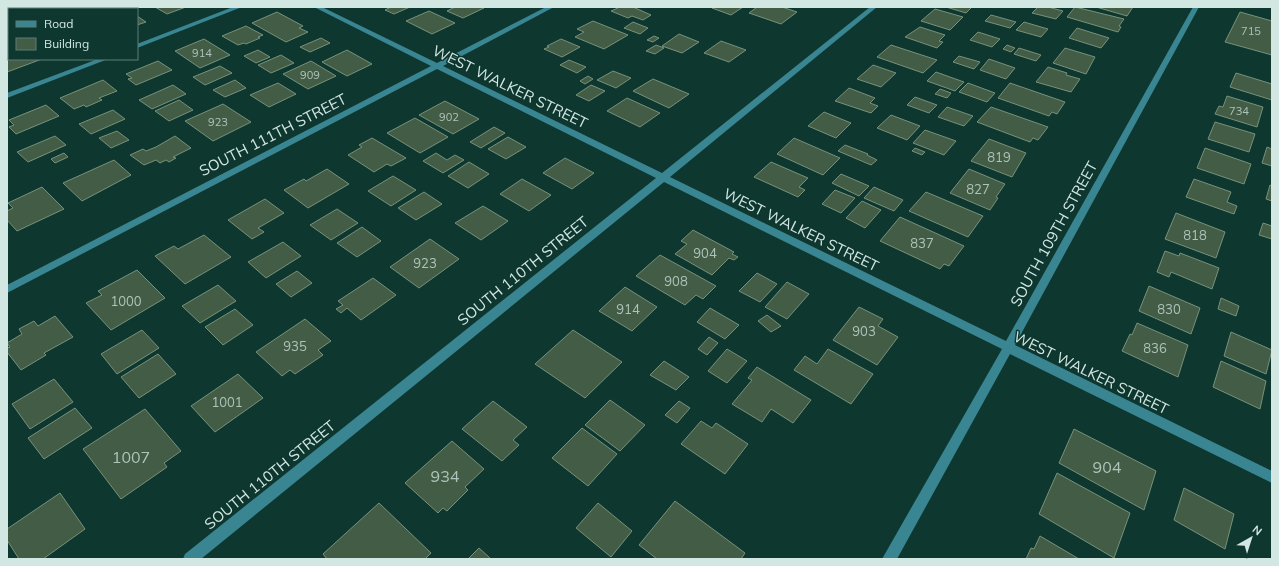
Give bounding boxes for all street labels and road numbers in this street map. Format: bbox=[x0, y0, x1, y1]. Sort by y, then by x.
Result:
street label: WEST WALKER STREET bbox=[430, 41, 591, 132]
street label: SOUTH 111TH STREET bbox=[196, 89, 350, 180]
street label: SOUTH 109TH STREET bbox=[1006, 158, 1101, 310]
street label: WEST WALKER STREET bbox=[721, 184, 882, 275]
street label: SOUTH 110TH STREET bbox=[453, 212, 592, 329]
street label: WEST WALKER STREET bbox=[1011, 327, 1172, 418]
street label: SOUTH 110TH STREET bbox=[200, 416, 339, 533]

